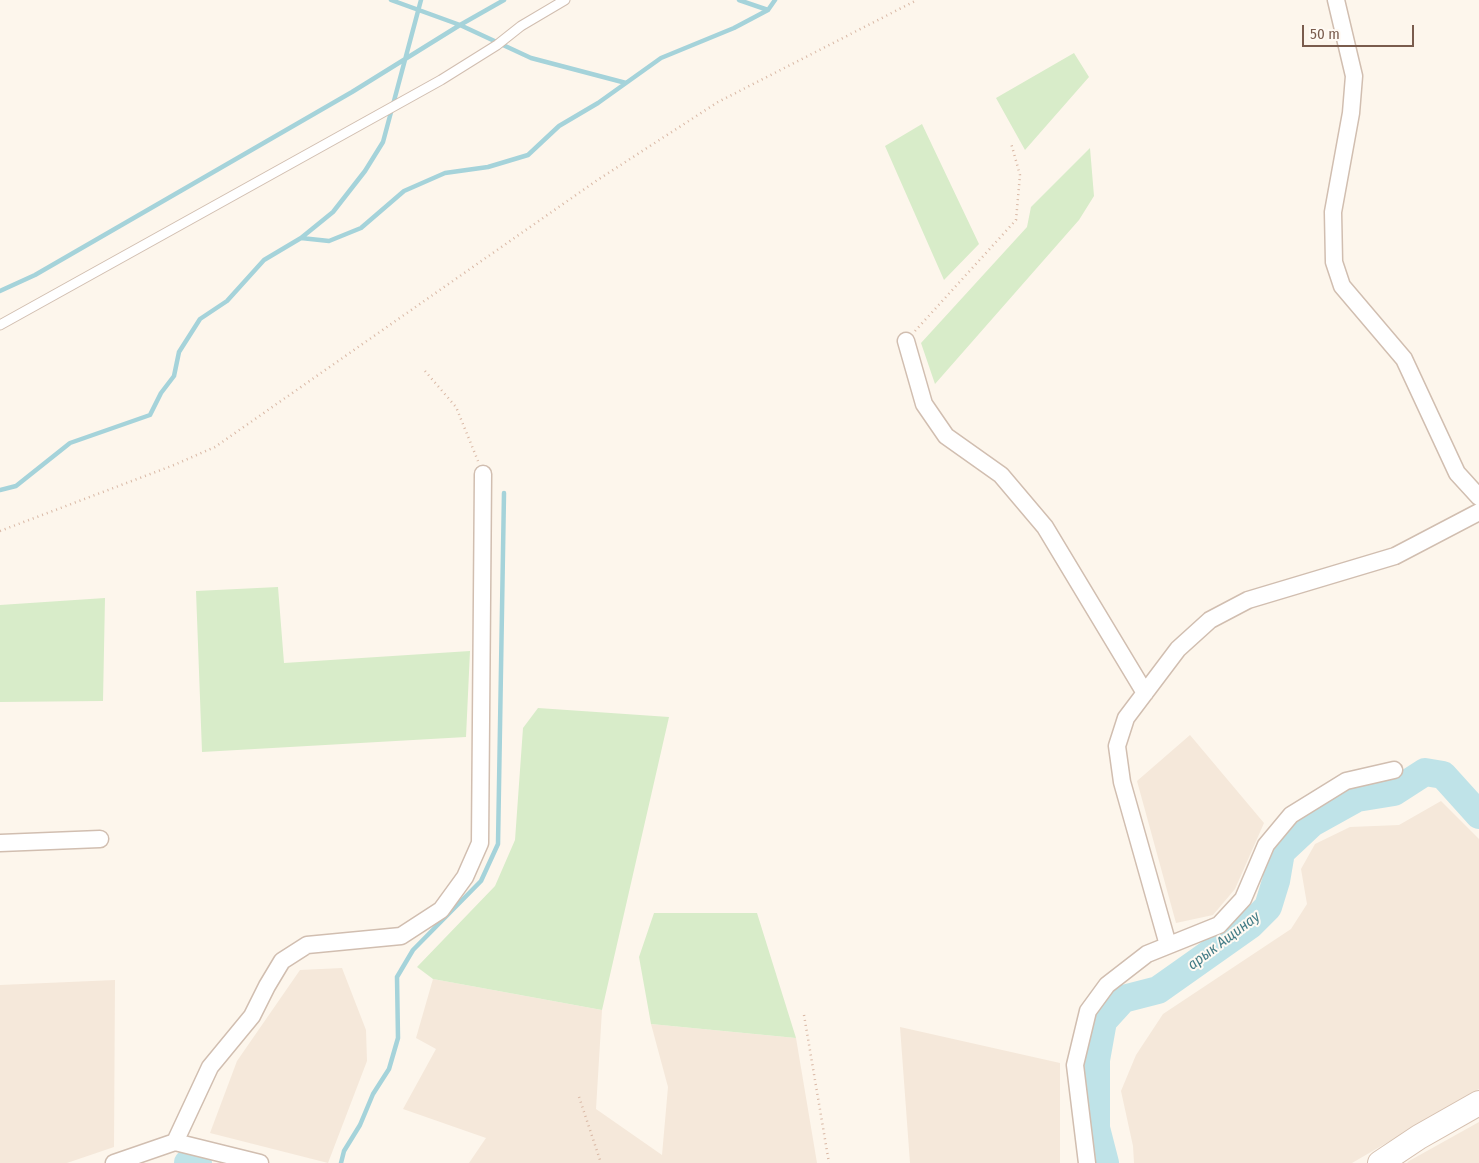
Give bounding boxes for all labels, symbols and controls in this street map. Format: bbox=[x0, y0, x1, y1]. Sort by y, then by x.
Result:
scale bar bbox=[1304, 15, 1416, 47]
text: 50 m bbox=[1310, 25, 1340, 43]
water label: арык Ащинау bbox=[1184, 908, 1264, 974]

